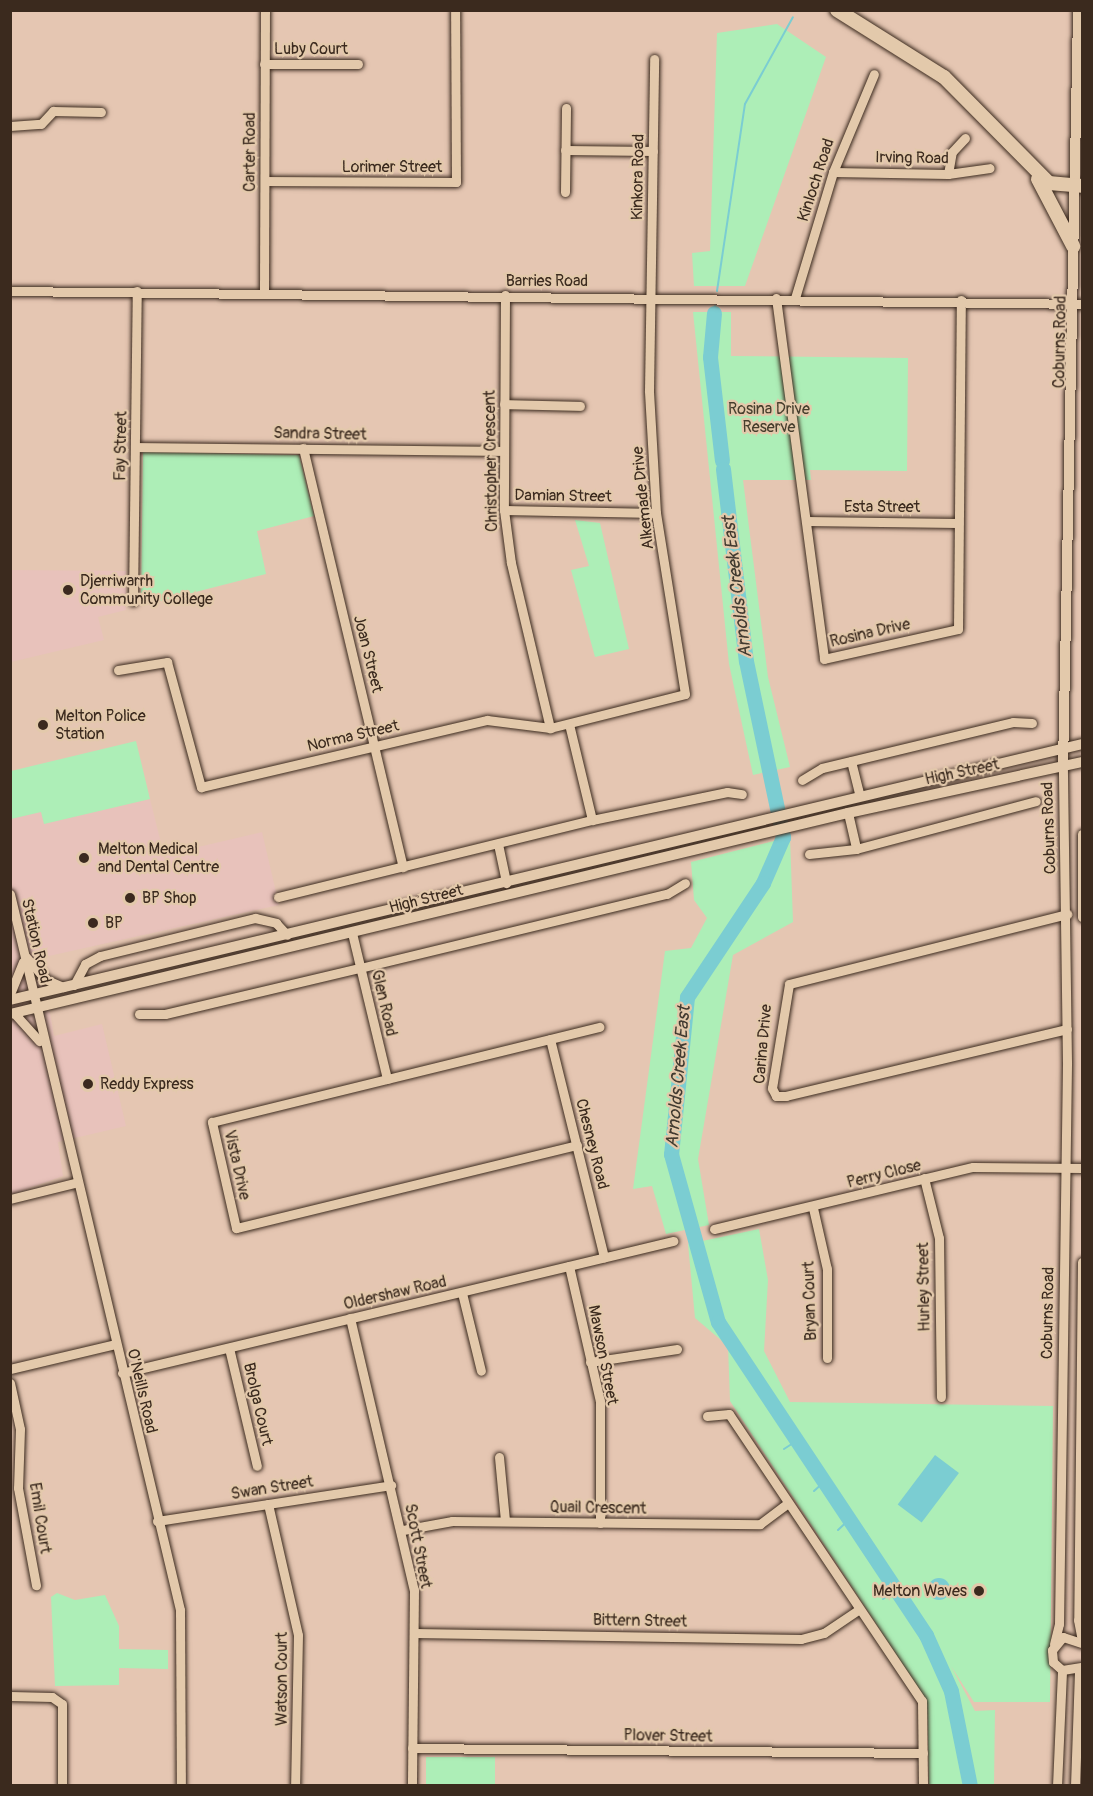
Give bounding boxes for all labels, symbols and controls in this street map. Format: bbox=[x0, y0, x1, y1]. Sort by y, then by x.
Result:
street label: Luby Court bbox=[274, 39, 348, 59]
street label: Carter Road bbox=[240, 112, 260, 192]
street label: Kinkora Road bbox=[628, 134, 648, 220]
street label: Kinloch Road bbox=[794, 136, 838, 224]
street label: Irving Road bbox=[875, 148, 949, 168]
street label: Lorimer Street bbox=[342, 157, 442, 177]
street label: Barries Road bbox=[506, 271, 588, 291]
street label: Coburns Road bbox=[1050, 296, 1070, 388]
street label: Christopher Crescent bbox=[480, 390, 502, 532]
park label: Rosina Drive Reserve bbox=[728, 399, 810, 437]
street label: Fay Street bbox=[111, 411, 131, 481]
street label: Sandra Street bbox=[273, 424, 367, 444]
street label: Alkemade Drive bbox=[628, 445, 658, 551]
street label: Damian Street bbox=[514, 486, 612, 506]
street label: Esta Street bbox=[844, 497, 920, 517]
water label: Arnolds Creek East bbox=[719, 515, 757, 659]
place label: Djerriwarrh Community College bbox=[80, 571, 213, 609]
marker: Djerriwarrh Community College bbox=[61, 583, 75, 597]
street label: Joan Street bbox=[349, 613, 387, 695]
street label: Rosina Drive bbox=[828, 614, 912, 652]
place label: Melton Police Station bbox=[55, 706, 146, 744]
street label: Norma Street bbox=[305, 716, 401, 756]
marker: Melton Police Station bbox=[36, 718, 50, 732]
street label: High Street bbox=[923, 755, 1001, 789]
street label: Coburns Road bbox=[1038, 781, 1060, 875]
place label: Melton Medical and Dental Centre bbox=[98, 839, 219, 877]
marker: Melton Medical and Dental Centre bbox=[75, 849, 93, 867]
street label: High Street bbox=[387, 881, 465, 917]
place label: BP Shop bbox=[142, 888, 196, 908]
marker: BP Shop bbox=[123, 891, 137, 905]
street label: Station Road bbox=[17, 897, 55, 985]
place label: BP bbox=[105, 913, 123, 933]
marker: BP bbox=[86, 916, 100, 930]
street label: Glen Road bbox=[367, 968, 401, 1038]
street label: Carina Drive bbox=[750, 1003, 776, 1085]
water label: Arnolds Creek East bbox=[662, 1005, 696, 1149]
place label: Reddy Express bbox=[100, 1074, 194, 1094]
marker: Reddy Express bbox=[81, 1077, 95, 1091]
street label: Chesney Road bbox=[571, 1097, 613, 1191]
street label: Vista Drive bbox=[220, 1128, 254, 1202]
street label: Perry Close bbox=[845, 1156, 923, 1192]
street label: Hurley Street bbox=[914, 1242, 934, 1332]
street label: Bryan Court bbox=[799, 1261, 821, 1341]
street label: Coburns Road bbox=[1038, 1267, 1058, 1359]
street label: Oldershaw Road bbox=[342, 1272, 448, 1314]
street label: Mawson Street bbox=[584, 1303, 622, 1407]
street label: O'Neills Road bbox=[123, 1347, 161, 1435]
street label: Brolga Court bbox=[239, 1361, 277, 1447]
street label: Swan Street bbox=[230, 1472, 314, 1504]
street label: Emil Court bbox=[25, 1481, 55, 1555]
street label: Quail Crescent bbox=[549, 1498, 647, 1518]
street label: Scott Street bbox=[400, 1502, 436, 1590]
place label: Melton Waves bbox=[873, 1581, 967, 1601]
marker: Melton Waves bbox=[972, 1584, 986, 1598]
street label: Bittern Street bbox=[593, 1611, 687, 1631]
street label: Watson Court bbox=[272, 1632, 292, 1726]
street label: Plover Street bbox=[623, 1726, 713, 1746]

